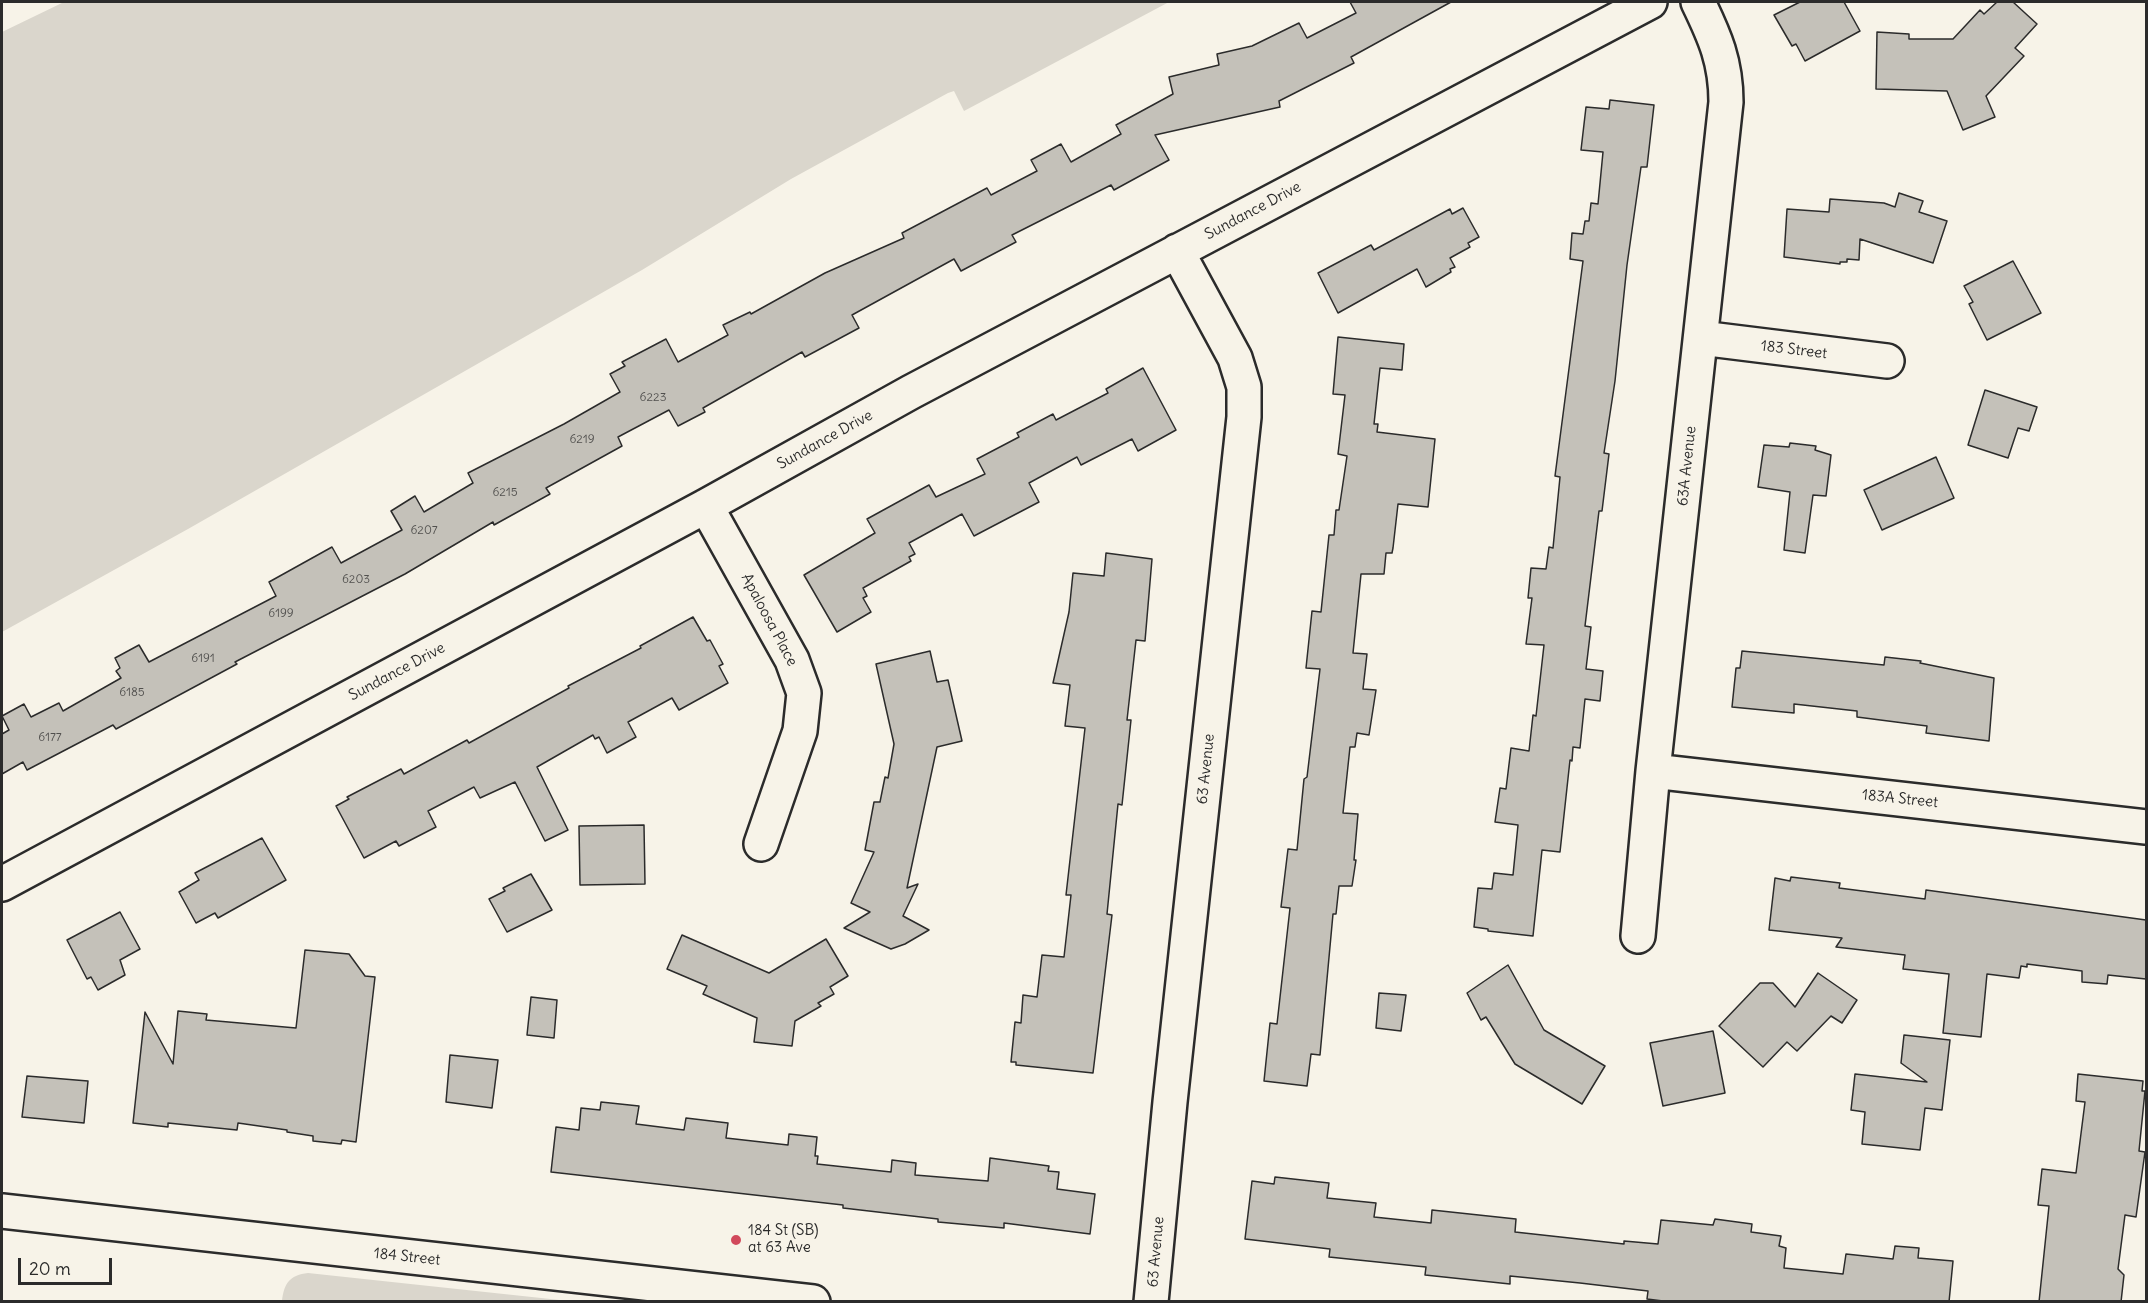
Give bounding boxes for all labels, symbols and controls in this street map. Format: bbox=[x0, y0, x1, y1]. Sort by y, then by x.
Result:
street label: Sundance Drive bbox=[1202, 178, 1304, 244]
street label: 183 Street bbox=[1760, 337, 1828, 363]
house number: 6223 bbox=[640, 391, 666, 405]
street label: Sundance Drive bbox=[774, 406, 876, 474]
street label: 63A Avenue bbox=[1674, 425, 1700, 507]
house number: 6219 bbox=[569, 433, 595, 447]
house number: 6215 bbox=[492, 486, 518, 500]
house number: 6207 bbox=[410, 524, 438, 538]
street label: Apaloosa Place bbox=[737, 571, 801, 669]
house number: 6203 bbox=[342, 573, 370, 587]
house number: 6199 bbox=[268, 607, 294, 621]
street label: Sundance Drive bbox=[346, 639, 448, 705]
house number: 6191 bbox=[191, 652, 215, 666]
house number: 6185 bbox=[119, 686, 145, 700]
house number: 6177 bbox=[38, 731, 62, 745]
street label: 63 Avenue bbox=[1193, 733, 1219, 805]
street label: 183A Street bbox=[1861, 786, 1939, 812]
street label: 63 Avenue bbox=[1144, 1216, 1168, 1288]
place label: 184 St (SB) at 63 Ave bbox=[748, 1222, 818, 1257]
marker: 184 St (SB) at 63 Ave bbox=[729, 1233, 743, 1247]
street label: 184 Street bbox=[373, 1245, 441, 1269]
scale bar bbox=[21, 1246, 116, 1284]
text: 20 m bbox=[29, 1257, 71, 1280]

